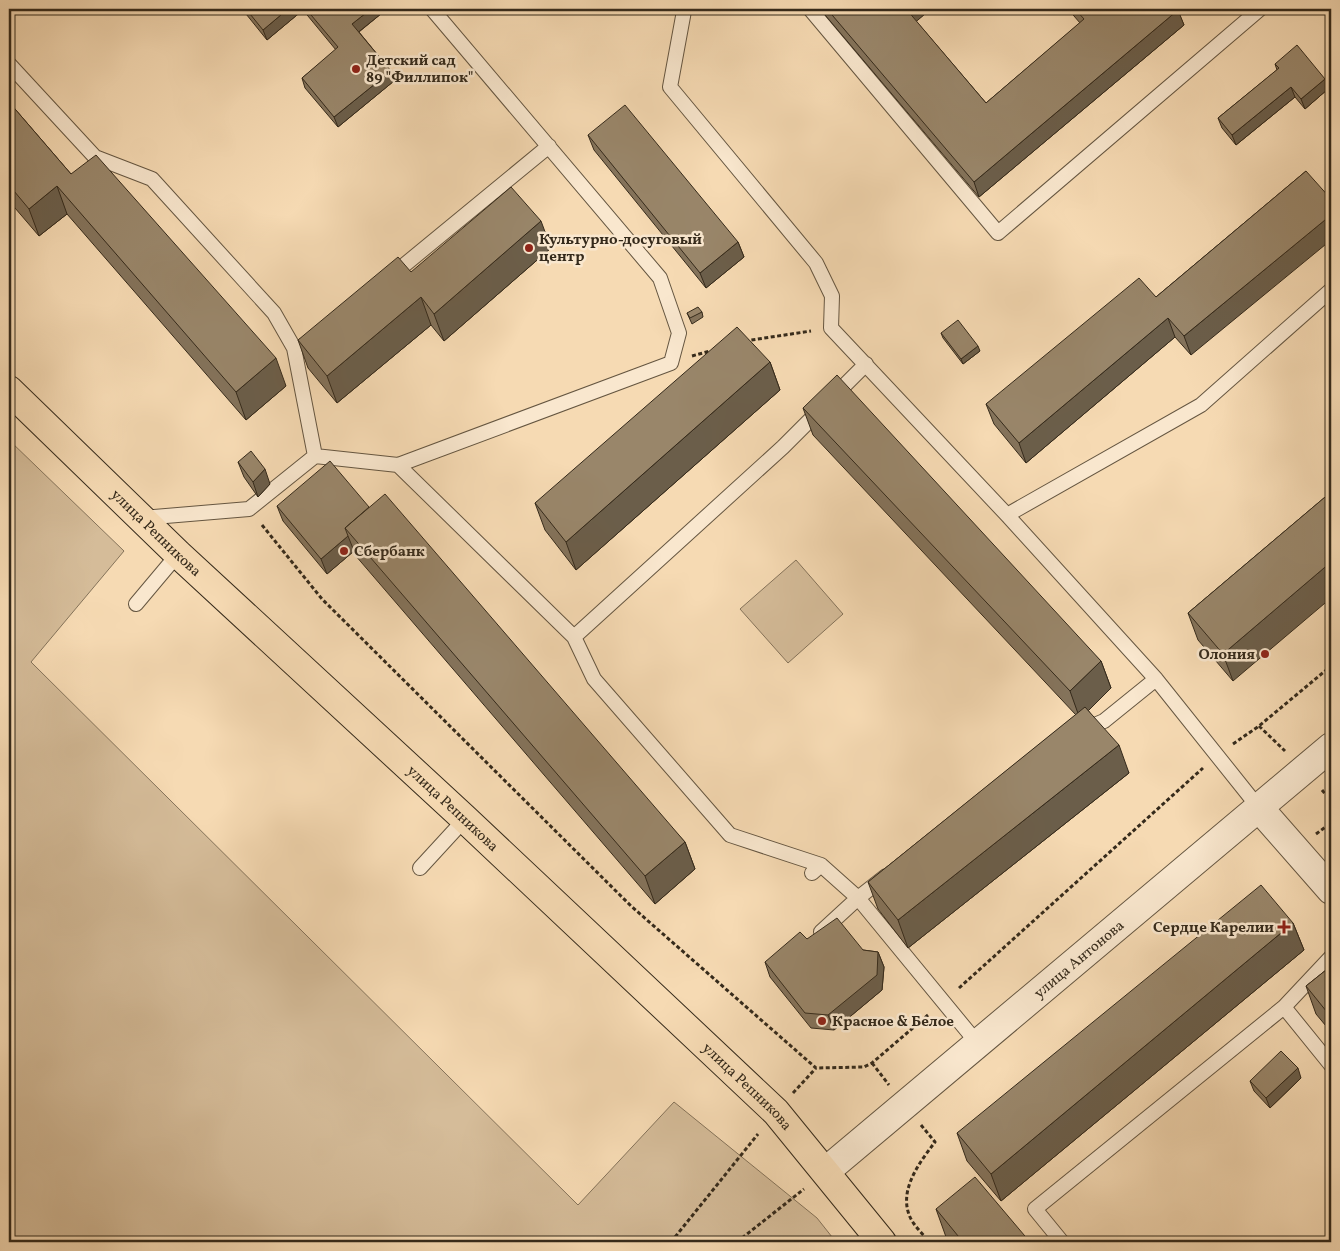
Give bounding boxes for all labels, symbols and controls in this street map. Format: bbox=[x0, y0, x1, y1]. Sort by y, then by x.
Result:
place label: Детский сад 89 "Филлипок" bbox=[366, 51, 473, 89]
marker: Детский сад 89 "Филлипок" bbox=[350, 63, 362, 75]
place label: Культурно-досуговый центр bbox=[539, 230, 702, 268]
marker: Культурно-досуговый центр bbox=[523, 242, 535, 254]
street label: улица Репникова bbox=[105, 485, 205, 582]
place label: Сбербанк bbox=[354, 542, 425, 563]
marker: Сбербанк bbox=[338, 545, 350, 557]
place label: Олония bbox=[1199, 645, 1255, 666]
marker: Олония bbox=[1259, 648, 1271, 660]
street label: улица Репникова bbox=[402, 761, 502, 857]
street label: улица Антонова bbox=[1030, 916, 1129, 1004]
place label: Сердце Карелии bbox=[1153, 918, 1274, 939]
marker: Сердце Карелии bbox=[1278, 921, 1290, 933]
place label: Красное & Белое bbox=[832, 1012, 954, 1033]
marker: Красное & Белое bbox=[816, 1015, 828, 1027]
street label: улица Репникова bbox=[697, 1039, 796, 1136]

